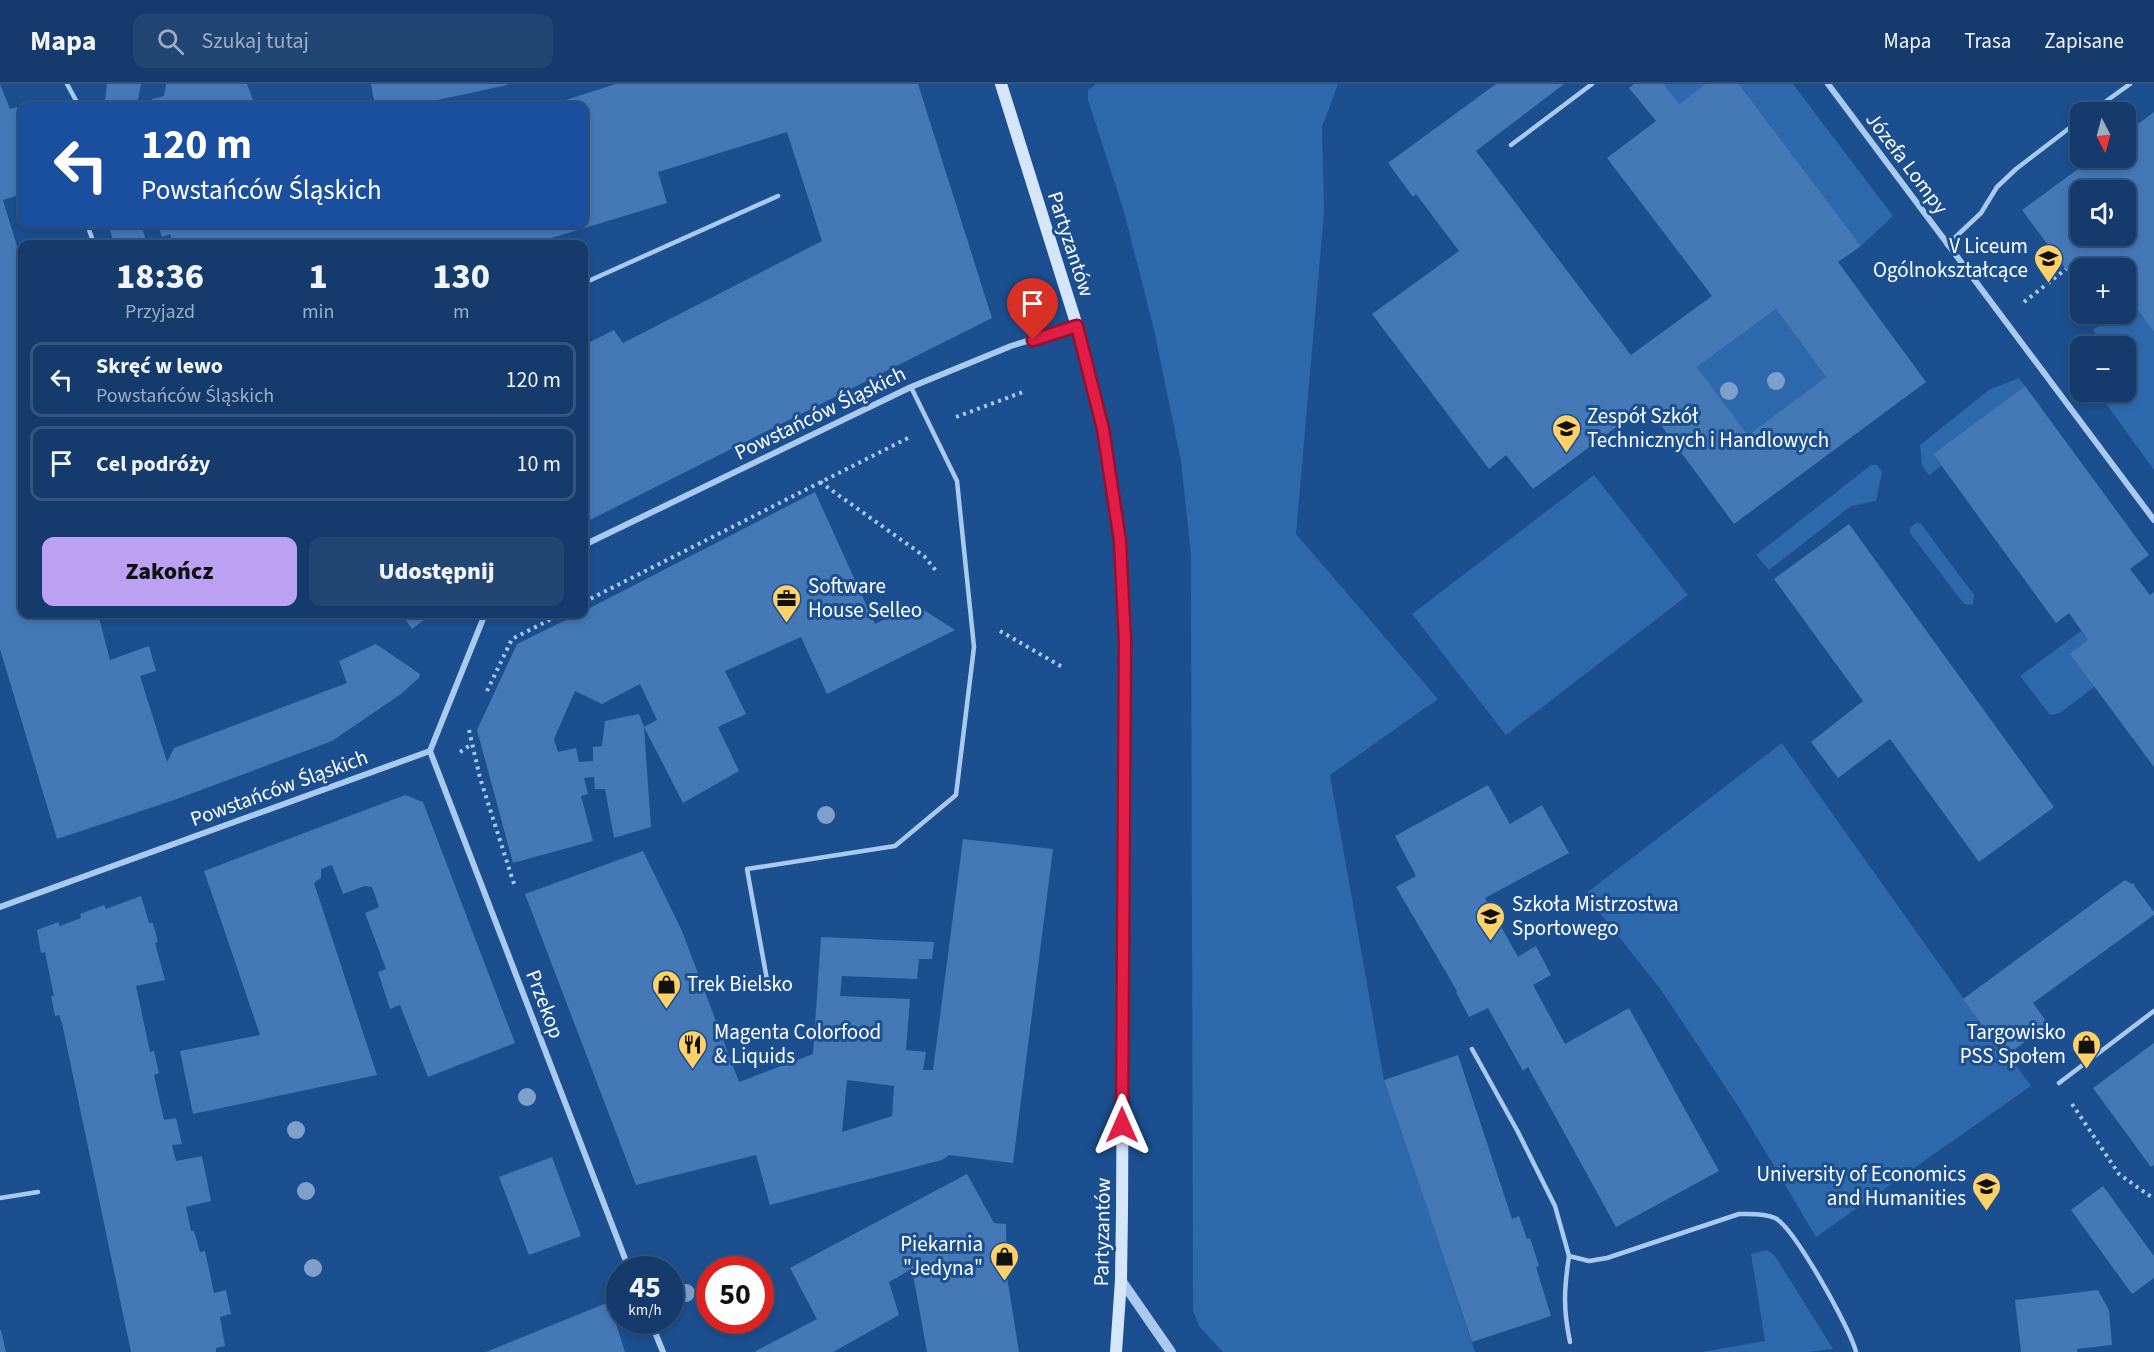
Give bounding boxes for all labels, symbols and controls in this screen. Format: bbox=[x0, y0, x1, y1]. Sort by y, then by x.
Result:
search box bbox=[133, 14, 553, 68]
text: Mapa bbox=[30, 21, 97, 61]
icon: search bbox=[154, 25, 187, 58]
text: Szukaj tutaj bbox=[202, 25, 309, 57]
text: Mapa bbox=[1883, 26, 1931, 56]
text: Trasa bbox=[1964, 26, 2011, 56]
text: Zapisane bbox=[2044, 26, 2124, 56]
north arrow bbox=[2070, 102, 2136, 168]
map controls bbox=[2070, 102, 2136, 402]
street label: Józefa Lompy bbox=[1859, 106, 1956, 221]
text: 120 m bbox=[141, 115, 252, 175]
icon: left bbox=[42, 126, 120, 204]
text: Powstańców Śląskich bbox=[141, 171, 382, 210]
button: sound bbox=[2070, 180, 2136, 246]
street label: Partyzantów bbox=[1040, 188, 1102, 300]
place label: V Liceum Ogólnokształcące bbox=[1873, 231, 2028, 285]
school or university icon: V Liceum Ogólnokształcące bbox=[2033, 242, 2065, 284]
text: 18:36 bbox=[116, 251, 204, 302]
text: 1 bbox=[309, 251, 328, 302]
text: 130 bbox=[432, 251, 490, 302]
button: + bbox=[2070, 258, 2136, 324]
pin bbox=[1007, 278, 1058, 340]
icon: arrive bbox=[1016, 287, 1049, 320]
text: Przyjazd bbox=[125, 298, 195, 326]
text: min bbox=[302, 298, 334, 326]
text: m bbox=[453, 298, 469, 326]
button: − bbox=[2070, 336, 2136, 402]
text: Skręć w lewo bbox=[96, 350, 223, 382]
street label: Powstańców Śląskich bbox=[729, 358, 911, 468]
icon: left bbox=[45, 363, 78, 396]
text: 120 m bbox=[506, 364, 561, 396]
text: Powstańców Śląskich bbox=[96, 382, 274, 410]
place label: Zespół Szkół Technicznych i Handlowych bbox=[1587, 401, 1829, 455]
school or university icon: Zespół Szkół Technicznych i Handlowych bbox=[1550, 412, 1582, 454]
icon: arrive bbox=[45, 447, 78, 480]
text: Cel podróży bbox=[96, 448, 210, 480]
text: 10 m bbox=[516, 448, 561, 480]
button: Zakończ bbox=[42, 537, 297, 606]
button: Udostępnij bbox=[309, 537, 564, 606]
place label: Software House Selleo bbox=[808, 571, 922, 625]
office icon: Software House Selleo bbox=[771, 582, 803, 624]
street label: Powstańców Śląskich bbox=[186, 742, 372, 834]
place label: Szkoła Mistrzostwa Sportowego bbox=[1512, 889, 1679, 943]
school or university icon: Szkoła Mistrzostwa Sportowego bbox=[1475, 900, 1507, 942]
street label: Przekop bbox=[518, 965, 572, 1043]
shop icon: Trek Bielsko bbox=[650, 968, 682, 1010]
place label: Trek Bielsko bbox=[687, 969, 793, 999]
place label: Magenta Colorfood & Liquids bbox=[714, 1017, 881, 1071]
place label: Targowisko PSS Społem bbox=[1960, 1017, 2066, 1071]
restaurant icon: Magenta Colorfood & Liquids bbox=[677, 1028, 709, 1070]
shop icon: Targowisko PSS Społem bbox=[2071, 1028, 2103, 1070]
position arrow bbox=[1090, 1093, 1154, 1157]
place label: University of Economics and Humanities bbox=[1757, 1159, 1966, 1213]
school or university icon: University of Economics and Humanities bbox=[1971, 1170, 2003, 1212]
street label: Partyzantów bbox=[1086, 1177, 1118, 1287]
place label: Piekarnia "Jedyna" bbox=[900, 1229, 983, 1283]
shop icon: Piekarnia "Jedyna" bbox=[988, 1240, 1020, 1282]
speed limit sign: 50 bbox=[696, 1256, 774, 1334]
text: 45 bbox=[629, 1266, 661, 1309]
text: km/h bbox=[628, 1300, 662, 1321]

